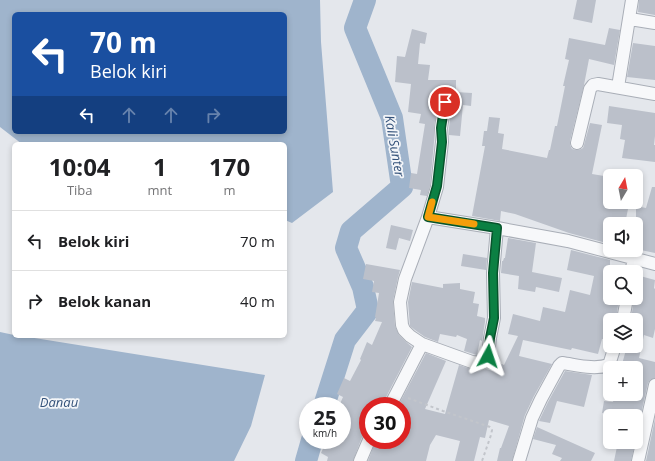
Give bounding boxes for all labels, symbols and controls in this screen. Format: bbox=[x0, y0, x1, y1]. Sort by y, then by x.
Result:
text: 70 m bbox=[90, 23, 157, 61]
icon: left bbox=[24, 28, 76, 80]
text: Belok kiri bbox=[90, 59, 167, 83]
pin bbox=[428, 85, 462, 119]
icon: arrive bbox=[434, 91, 456, 113]
icon: left bbox=[76, 104, 98, 126]
icon: ahead bbox=[118, 104, 140, 126]
icon: ahead bbox=[160, 104, 182, 126]
icon: right bbox=[202, 104, 224, 126]
water label: Kali Sunter bbox=[381, 114, 409, 179]
text: 10:04 bbox=[49, 150, 111, 183]
text: 1 bbox=[153, 150, 167, 183]
text: 170 bbox=[209, 150, 250, 183]
north arrow bbox=[603, 169, 643, 209]
map controls bbox=[603, 169, 643, 449]
text: Tiba bbox=[67, 181, 93, 199]
text: mnt bbox=[147, 181, 172, 199]
text: m bbox=[224, 181, 236, 199]
button: sound bbox=[603, 217, 643, 257]
icon: left bbox=[24, 230, 46, 252]
text: Belok kiri bbox=[58, 231, 129, 251]
text: 70 m bbox=[240, 231, 275, 251]
button: search bbox=[603, 265, 643, 305]
icon: right bbox=[24, 290, 46, 312]
text: Belok kanan bbox=[58, 291, 151, 311]
text: 40 m bbox=[240, 291, 275, 311]
button: layers bbox=[603, 313, 643, 353]
position arrow bbox=[467, 335, 509, 377]
button: + bbox=[603, 361, 643, 401]
water label: Danau bbox=[40, 393, 79, 411]
speed limit sign: 30 bbox=[359, 397, 411, 449]
text: 25 bbox=[314, 404, 336, 431]
button: − bbox=[603, 409, 643, 449]
text: km/h bbox=[313, 426, 337, 440]

